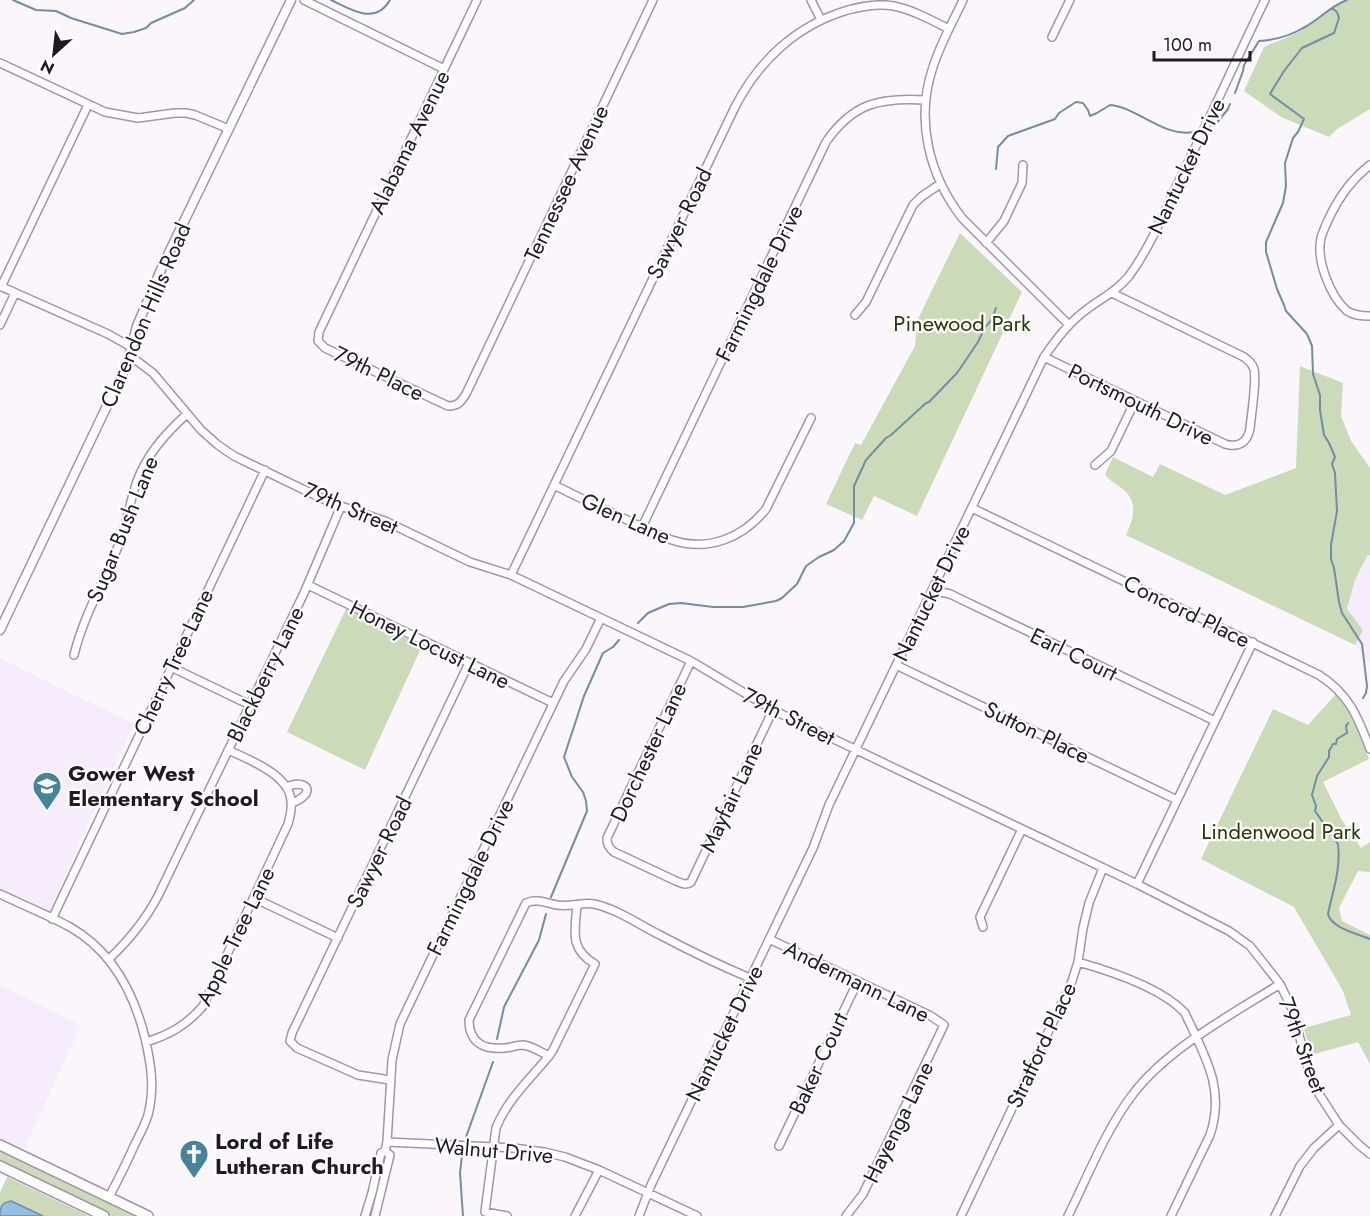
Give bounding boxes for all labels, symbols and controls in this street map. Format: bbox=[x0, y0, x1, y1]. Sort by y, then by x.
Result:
north arrow bbox=[24, 24, 84, 84]
scale bar bbox=[1154, 24, 1250, 62]
text: 100 m bbox=[1163, 32, 1212, 58]
text: N bbox=[37, 54, 58, 80]
street label: Alabama Avenue bbox=[360, 65, 458, 219]
street label: Nantucket Drive bbox=[1139, 92, 1233, 240]
street label: Tennessee Avenue bbox=[516, 100, 616, 266]
street label: Sawyer Road bbox=[638, 162, 720, 284]
street label: Farmingdale Drive bbox=[707, 199, 811, 367]
street label: Clarendon Hills Road bbox=[92, 218, 198, 412]
park label: Pinewood Park bbox=[893, 307, 1031, 339]
street label: 79th Place bbox=[328, 337, 430, 409]
street label: Portsmouth Drive bbox=[1063, 355, 1219, 453]
street label: Sugar Bush Lane bbox=[78, 451, 166, 607]
street label: 79th Street bbox=[299, 474, 404, 543]
street label: Glen Lane bbox=[576, 484, 676, 552]
street label: Nantucket Drive bbox=[884, 519, 978, 667]
street label: Concord Place bbox=[1118, 567, 1256, 655]
street label: Cherry Tree Lane bbox=[125, 584, 221, 740]
street label: Honey Locust Lane bbox=[344, 591, 516, 697]
street label: Blackberry Lane bbox=[218, 601, 312, 747]
street label: Earl Court bbox=[1025, 619, 1124, 689]
street label: Dorchester Lane bbox=[602, 677, 694, 827]
street label: 79th Street bbox=[737, 679, 842, 753]
street label: Sutton Place bbox=[979, 693, 1095, 771]
street label: Mayfair Lane bbox=[692, 737, 770, 857]
place label: Gower West Elementary School bbox=[68, 757, 259, 814]
school or university icon: Gower West Elementary School bbox=[31, 770, 63, 812]
street label: Sawyer Road bbox=[338, 791, 420, 913]
street label: Farmingdale Drive bbox=[418, 793, 522, 961]
park label: Lindenwood Park bbox=[1201, 815, 1361, 847]
street label: Apple Tree Lane bbox=[188, 861, 282, 1011]
street label: Andermann Lane bbox=[779, 932, 935, 1030]
street label: Nantucket Drive bbox=[677, 959, 771, 1107]
street label: Stratford Place bbox=[998, 977, 1084, 1113]
street label: 79th Street bbox=[1271, 992, 1335, 1098]
street label: Baker Court bbox=[780, 1006, 856, 1119]
street label: Hayenga Lane bbox=[855, 1056, 941, 1188]
place label: Lord of Life Lutheran Church bbox=[215, 1125, 384, 1182]
street label: Walnut Drive bbox=[433, 1129, 555, 1171]
church icon: Lord of Life Lutheran Church bbox=[178, 1138, 210, 1180]

